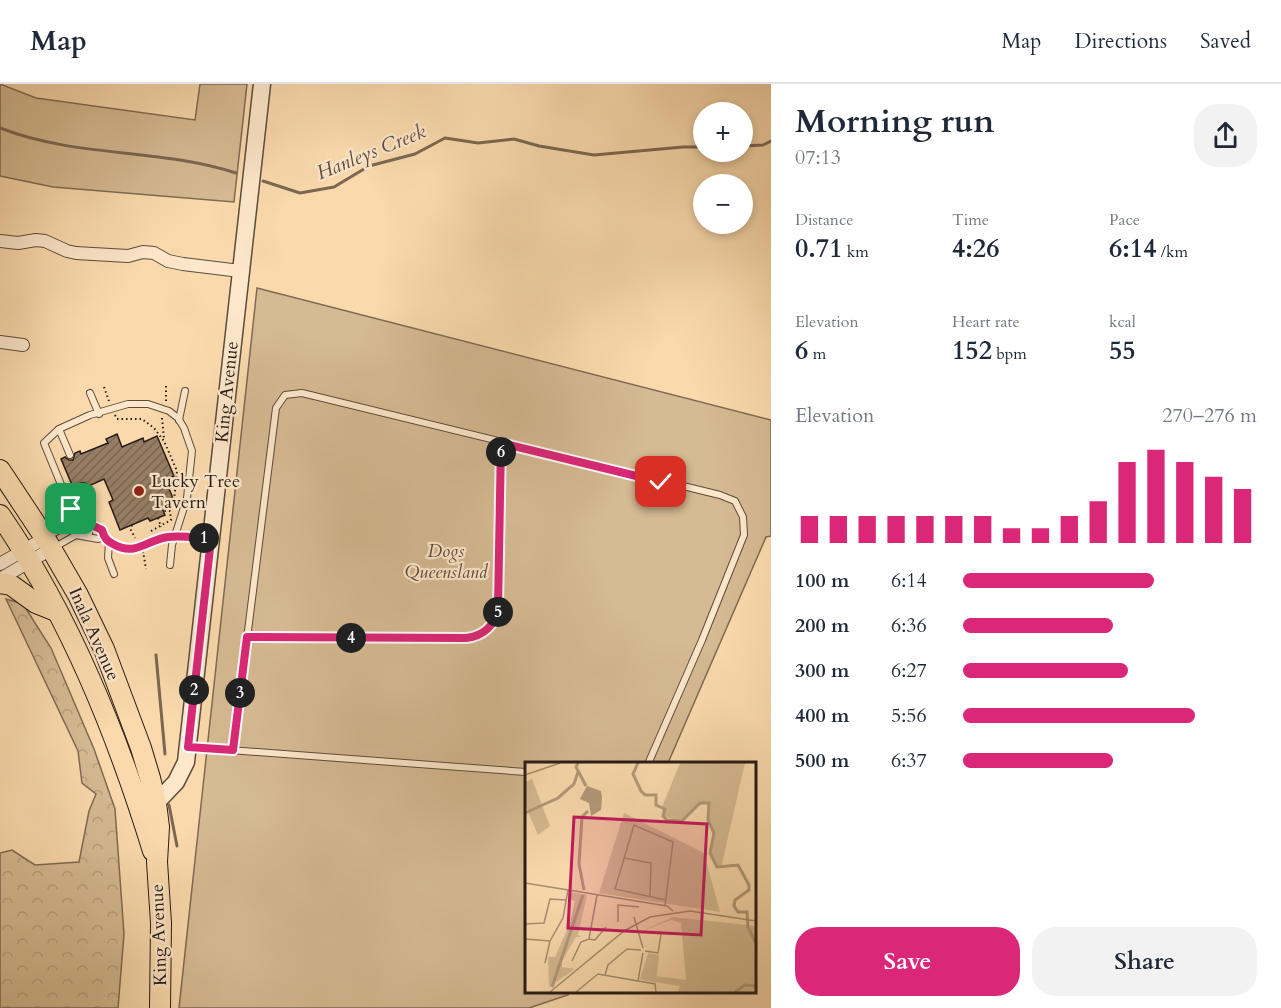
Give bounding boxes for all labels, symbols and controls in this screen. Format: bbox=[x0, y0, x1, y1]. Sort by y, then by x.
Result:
text: Map bbox=[30, 22, 87, 60]
text: Map bbox=[1001, 27, 1041, 56]
text: Directions bbox=[1074, 27, 1167, 56]
text: Saved bbox=[1200, 27, 1251, 56]
text: Morning run bbox=[795, 99, 995, 144]
map controls bbox=[693, 102, 753, 234]
button: + bbox=[693, 102, 753, 162]
button: share bbox=[1194, 104, 1257, 167]
water label: Hanleys Creek bbox=[312, 118, 430, 186]
text: 07:13 bbox=[795, 144, 841, 171]
button: − bbox=[693, 174, 753, 234]
text: Distance bbox=[795, 209, 853, 231]
text: Time bbox=[952, 209, 989, 231]
text: Pace bbox=[1109, 209, 1140, 231]
text: 0.71 bbox=[795, 231, 843, 266]
text: 4:26 bbox=[952, 231, 1000, 266]
text: 6:14 bbox=[1109, 231, 1157, 266]
text: km bbox=[843, 241, 869, 263]
text: /km bbox=[1157, 241, 1188, 263]
text: Elevation bbox=[795, 311, 859, 333]
text: Heart rate bbox=[952, 311, 1020, 333]
text: kcal bbox=[1109, 311, 1136, 333]
text: 6 bbox=[795, 333, 808, 368]
text: 152 bbox=[952, 333, 992, 368]
text: 55 bbox=[1109, 333, 1136, 368]
street label: King Avenue bbox=[209, 340, 245, 444]
text: m bbox=[808, 343, 826, 365]
text: bpm bbox=[992, 343, 1027, 365]
text: Elevation bbox=[795, 402, 874, 429]
text: 270–276 m bbox=[1162, 402, 1257, 429]
pin: 6 bbox=[486, 437, 516, 467]
text: 6 bbox=[497, 441, 505, 463]
pin bbox=[635, 456, 686, 507]
icon: check bbox=[644, 465, 677, 498]
place label: Lucky Tree Tavern bbox=[151, 469, 240, 515]
pin bbox=[45, 483, 96, 534]
marker: Lucky Tree Tavern bbox=[132, 484, 146, 498]
icon: arrive bbox=[54, 492, 87, 525]
pin: 1 bbox=[189, 523, 219, 553]
text: 1 bbox=[200, 527, 208, 549]
park label: Dogs Queensland bbox=[405, 539, 489, 585]
text: 100 m bbox=[795, 567, 850, 594]
text: 6:14 bbox=[891, 567, 927, 594]
street label: Inala Avenue bbox=[62, 583, 126, 685]
pin: 5 bbox=[483, 597, 513, 627]
text: 5 bbox=[494, 601, 502, 623]
text: 200 m bbox=[795, 612, 850, 639]
text: 6:36 bbox=[891, 612, 927, 639]
pin: 4 bbox=[336, 623, 366, 653]
text: 4 bbox=[347, 627, 355, 649]
text: 300 m bbox=[795, 657, 850, 684]
text: 6:27 bbox=[891, 657, 927, 684]
pin: 2 bbox=[179, 675, 209, 705]
pin: 3 bbox=[225, 678, 255, 708]
text: 2 bbox=[190, 679, 198, 701]
text: 3 bbox=[236, 682, 244, 704]
text: 400 m bbox=[795, 702, 850, 729]
text: 5:56 bbox=[891, 702, 927, 729]
text: 500 m bbox=[795, 747, 850, 774]
text: 6:37 bbox=[891, 747, 927, 774]
inset map bbox=[525, 762, 756, 993]
street label: King Avenue bbox=[145, 884, 173, 986]
button: Save bbox=[795, 927, 1020, 996]
button: Share bbox=[1032, 927, 1257, 996]

